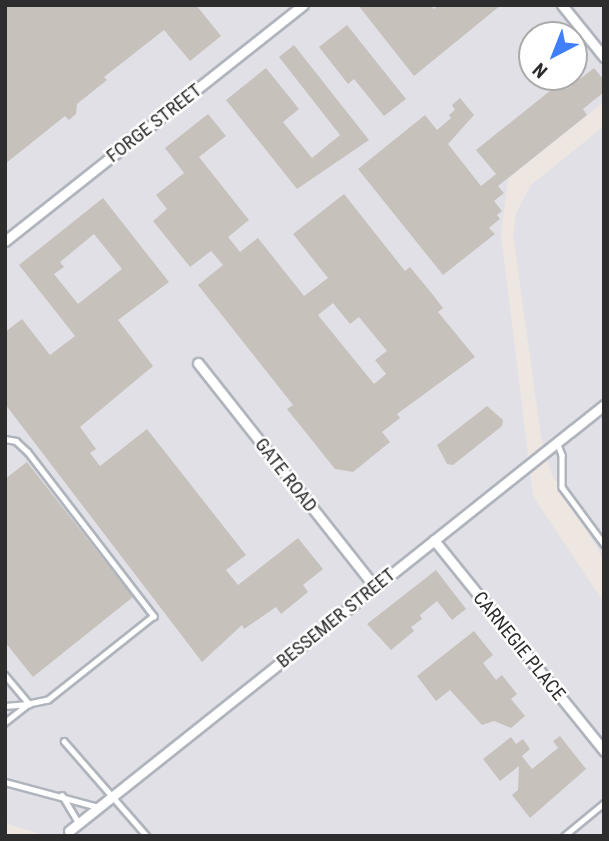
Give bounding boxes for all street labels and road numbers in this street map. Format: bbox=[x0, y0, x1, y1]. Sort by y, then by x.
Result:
street label: FORGE STREET bbox=[102, 79, 206, 167]
street label: GATE ROAD bbox=[250, 433, 322, 517]
street label: BESSEMER STREET bbox=[272, 563, 400, 673]
street label: CARNEGIE PLACE bbox=[468, 587, 570, 705]

